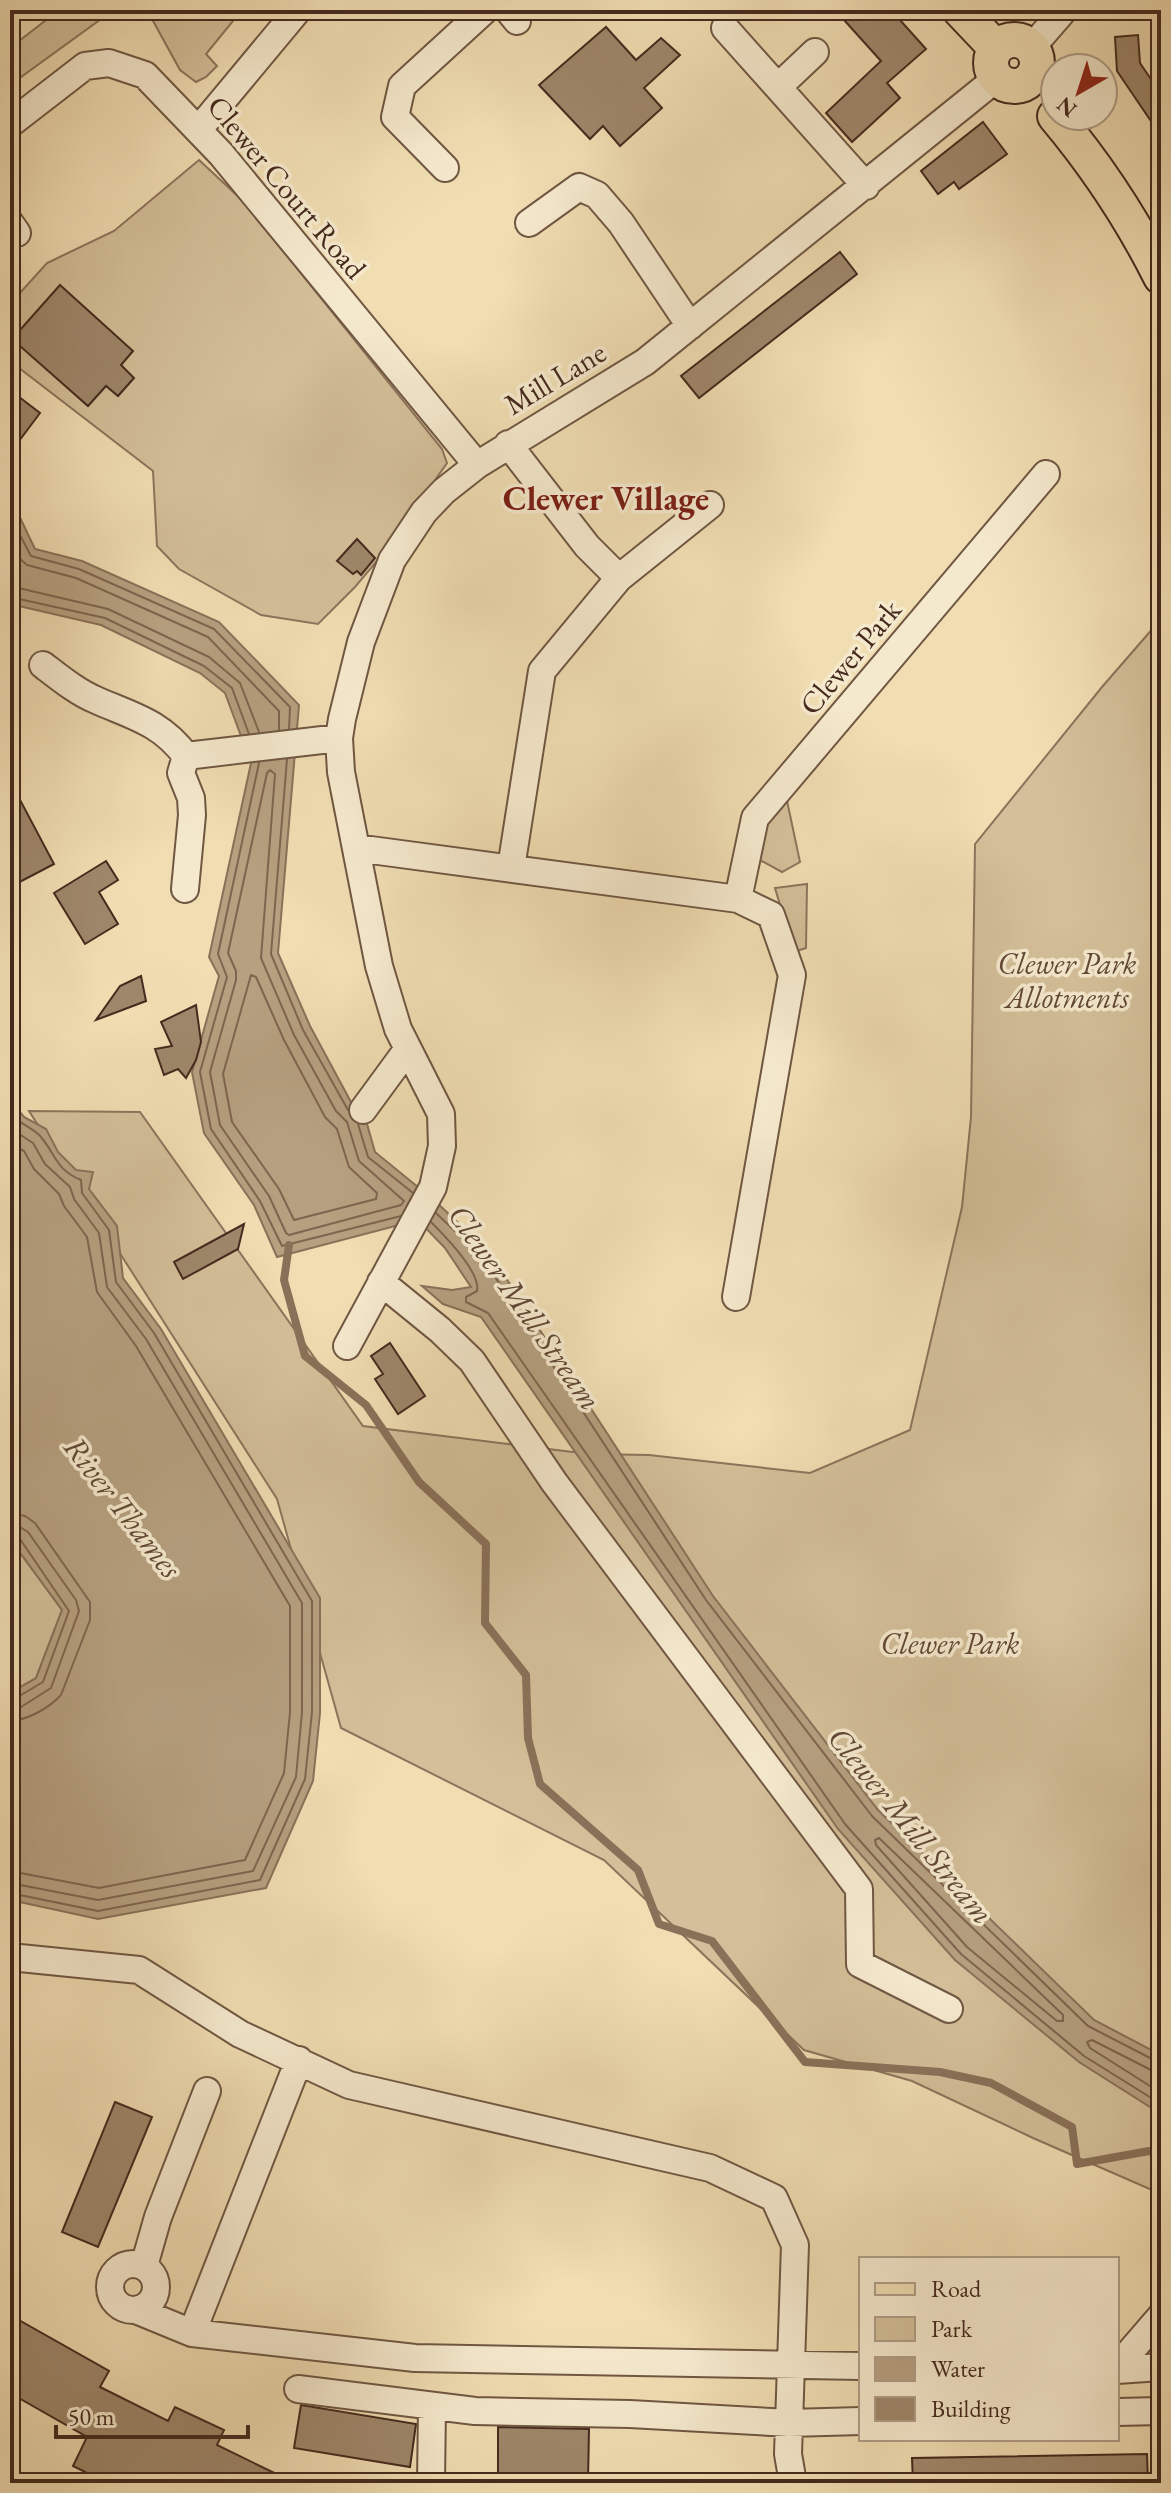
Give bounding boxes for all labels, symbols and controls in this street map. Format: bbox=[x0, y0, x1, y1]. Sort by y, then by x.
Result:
north arrow bbox=[1039, 52, 1119, 132]
street label: Clewer Court Road bbox=[199, 87, 376, 287]
text: N bbox=[1051, 90, 1083, 124]
street label: Mill Lane bbox=[497, 332, 613, 424]
district label: Clewer Village bbox=[503, 476, 709, 520]
street label: Clewer Park bbox=[790, 591, 910, 723]
park label: Clewer Park Allotments bbox=[998, 944, 1137, 1017]
water label: Clewer Mill Stream bbox=[438, 1196, 612, 1418]
water label: River Thames bbox=[54, 1427, 192, 1587]
park label: Clewer Park bbox=[881, 1624, 1020, 1663]
water label: Clewer Mill Stream bbox=[819, 1718, 1003, 1932]
legend bbox=[859, 2257, 1119, 2441]
text: Road bbox=[931, 2273, 982, 2304]
text: Park bbox=[931, 2313, 973, 2344]
text: Water bbox=[931, 2353, 985, 2384]
scale bar bbox=[56, 2389, 248, 2439]
text: Building bbox=[931, 2393, 1011, 2424]
text: 50 m bbox=[68, 2401, 115, 2432]

